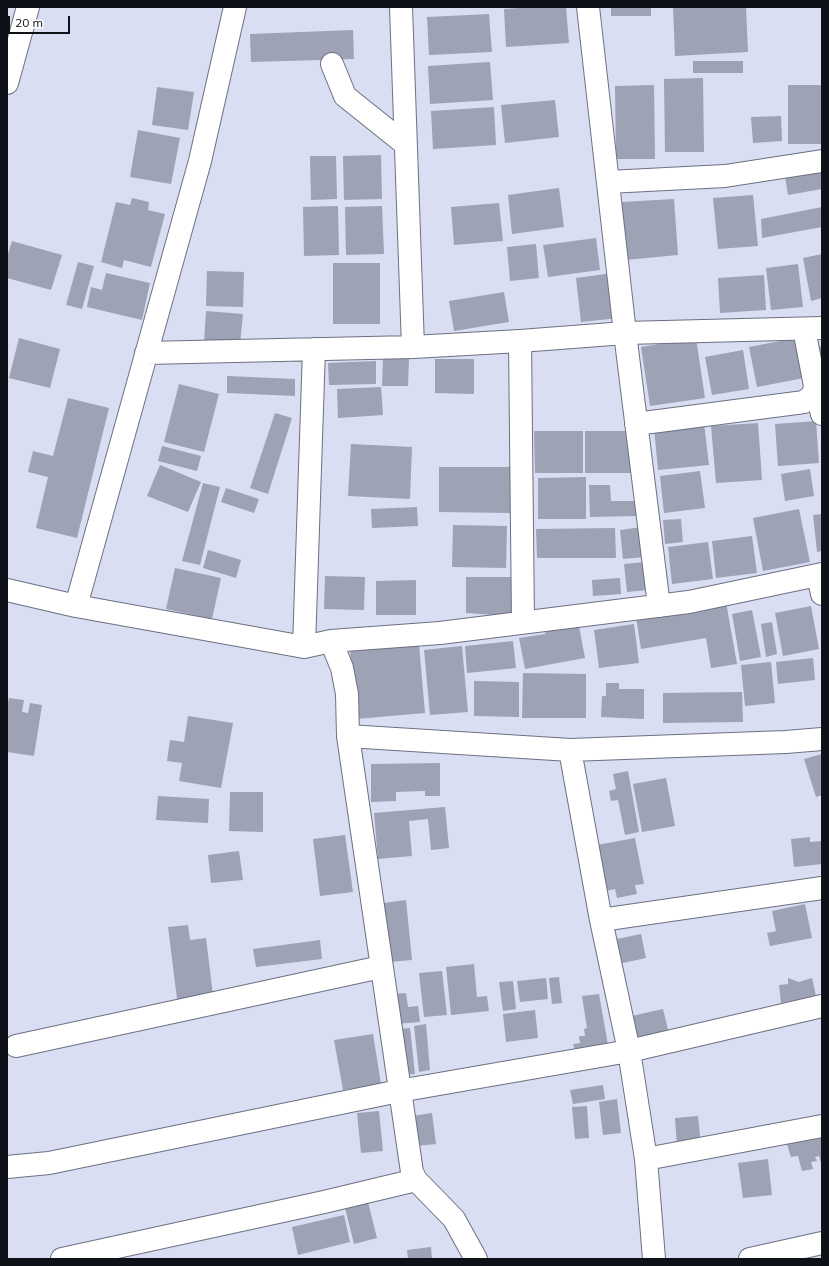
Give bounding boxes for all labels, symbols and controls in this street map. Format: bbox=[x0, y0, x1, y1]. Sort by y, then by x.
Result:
scale bar bbox=[10, 8, 72, 34]
text: 20 m bbox=[15, 15, 43, 30]

